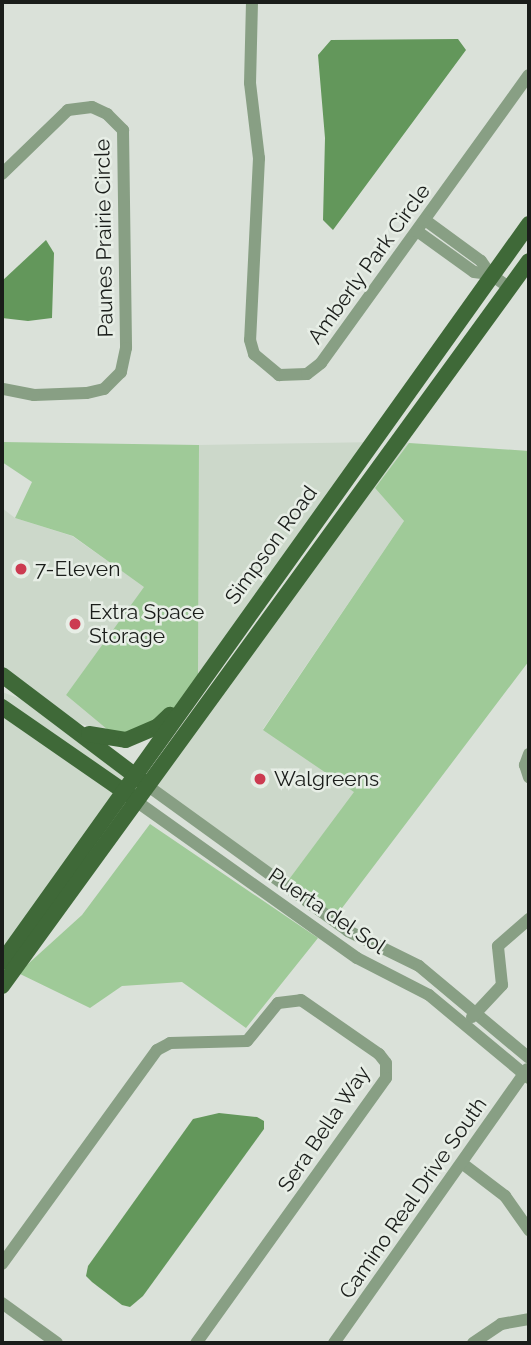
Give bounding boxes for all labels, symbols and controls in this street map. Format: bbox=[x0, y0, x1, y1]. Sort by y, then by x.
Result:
street label: Paunes Prairie Circle bbox=[90, 139, 118, 337]
street label: Amberly Park Circle bbox=[302, 179, 436, 349]
street label: Simpson Road bbox=[220, 481, 322, 609]
place label: 7-Eleven bbox=[35, 556, 120, 582]
marker: 7-Eleven bbox=[13, 561, 29, 577]
place label: Extra Space Storage bbox=[89, 599, 204, 649]
marker: Extra Space Storage bbox=[67, 616, 83, 632]
place label: Walgreens bbox=[274, 766, 379, 792]
marker: Walgreens bbox=[252, 771, 268, 787]
street label: Puerta del Sol bbox=[263, 862, 391, 960]
street label: Sera Bella Way bbox=[272, 1061, 376, 1197]
street label: Camino Real Drive South bbox=[334, 1092, 492, 1304]

